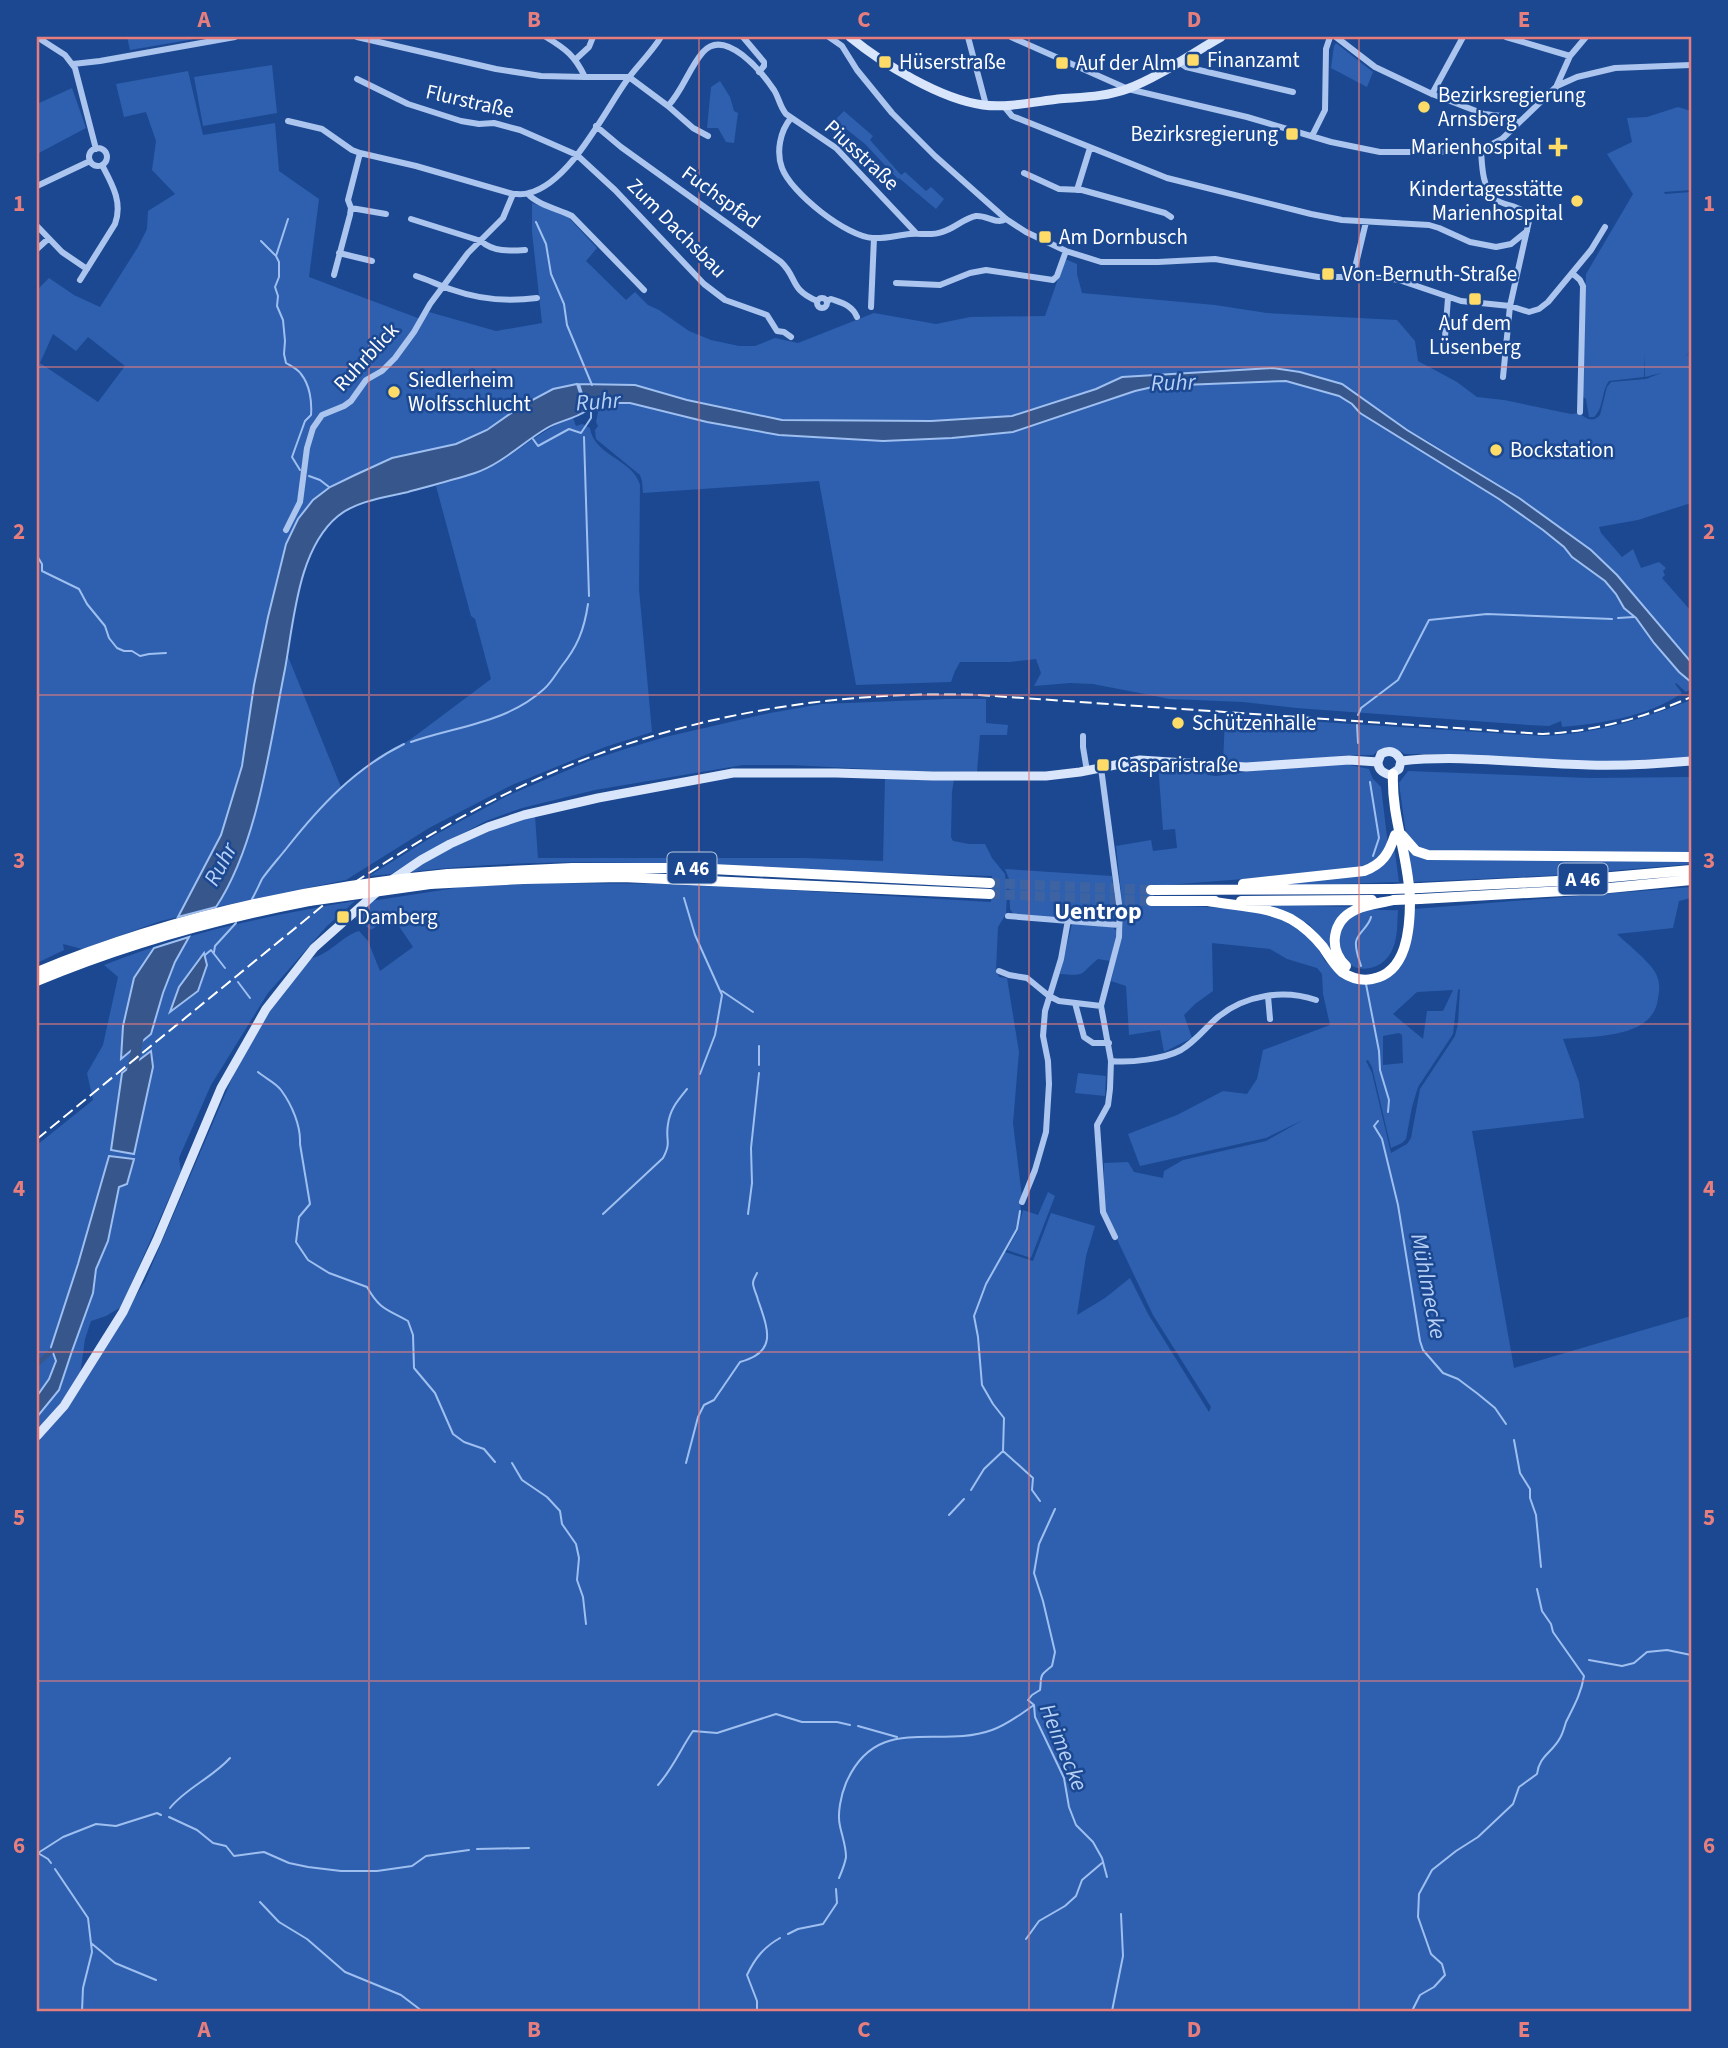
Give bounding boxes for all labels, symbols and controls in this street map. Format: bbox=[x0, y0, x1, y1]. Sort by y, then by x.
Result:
text: A bbox=[196, 3, 211, 36]
text: B bbox=[527, 3, 541, 36]
text: C bbox=[857, 3, 871, 36]
text: D bbox=[1187, 3, 1201, 36]
text: E bbox=[1518, 3, 1530, 36]
place label: Finanzamt bbox=[1207, 45, 1300, 75]
place label: Hüserstraße bbox=[899, 47, 1006, 77]
place label: Auf der Alm bbox=[1076, 48, 1177, 78]
marker: Finanzamt bbox=[1185, 52, 1201, 68]
marker: Hüserstraße bbox=[877, 54, 893, 70]
marker: Auf der Alm bbox=[1054, 55, 1070, 71]
street label: Flurstraße bbox=[423, 76, 517, 126]
place label: Bezirksregierung Arnsberg bbox=[1438, 80, 1586, 134]
marker: Bezirksregierung Arnsberg bbox=[1416, 99, 1432, 115]
street label: Piusstraße bbox=[818, 112, 906, 198]
place label: Bezirksregierung bbox=[1130, 119, 1278, 149]
marker: Bezirksregierung bbox=[1284, 126, 1300, 142]
place label: Marienhospital bbox=[1411, 132, 1542, 162]
marker: Marienhospital bbox=[1548, 137, 1568, 157]
street label: Fuchspfad bbox=[675, 158, 767, 236]
street label: Zum Dachsbau bbox=[620, 171, 734, 285]
place label: Kindertagesstätte Marienhospital bbox=[1409, 174, 1563, 228]
text: 1 bbox=[13, 187, 25, 220]
text: 1 bbox=[1703, 187, 1715, 220]
marker: Kindertagesstätte Marienhospital bbox=[1569, 193, 1585, 209]
place label: Am Dornbusch bbox=[1059, 222, 1188, 252]
marker: Am Dornbusch bbox=[1037, 229, 1053, 245]
place label: Von-Bernuth-Straße bbox=[1342, 259, 1517, 289]
marker: Von-Bernuth-Straße bbox=[1320, 266, 1336, 282]
marker: Auf dem Lüsenberg bbox=[1467, 291, 1483, 307]
place label: Auf dem Lüsenberg bbox=[1429, 308, 1521, 362]
street label: Ruhrblick bbox=[326, 316, 406, 398]
place label: Siedlerheim Wolfsschlucht bbox=[408, 365, 531, 419]
water label: Ruhr bbox=[1150, 365, 1197, 400]
water label: Ruhr bbox=[575, 383, 623, 420]
marker: Siedlerheim Wolfsschlucht bbox=[386, 384, 402, 400]
place label: Bockstation bbox=[1510, 435, 1614, 465]
marker: Bockstation bbox=[1488, 442, 1504, 458]
text: 2 bbox=[13, 515, 25, 548]
text: 2 bbox=[1703, 515, 1715, 548]
place label: Schützenhalle bbox=[1192, 708, 1317, 738]
marker: Schützenhalle bbox=[1170, 715, 1186, 731]
place label: Casparistraße bbox=[1117, 750, 1238, 780]
marker: Casparistraße bbox=[1095, 757, 1111, 773]
water label: Ruhr bbox=[195, 836, 246, 892]
text: 3 bbox=[13, 844, 25, 877]
text: 3 bbox=[1703, 844, 1715, 877]
road number: A 46 bbox=[668, 852, 716, 884]
road number: A 46 bbox=[1558, 864, 1608, 894]
district label: Uentrop bbox=[1054, 894, 1142, 929]
place label: Damberg bbox=[357, 902, 438, 932]
marker: Damberg bbox=[335, 909, 351, 925]
text: 4 bbox=[13, 1172, 25, 1205]
text: 4 bbox=[1703, 1172, 1715, 1205]
water label: Mühlmecke bbox=[1402, 1230, 1455, 1342]
text: 5 bbox=[13, 1501, 25, 1534]
text: 5 bbox=[1703, 1501, 1715, 1534]
water label: Heimecke bbox=[1031, 1698, 1096, 1796]
text: 6 bbox=[13, 1829, 25, 1862]
text: 6 bbox=[1703, 1829, 1715, 1862]
text: A bbox=[196, 2013, 211, 2046]
text: B bbox=[527, 2013, 541, 2046]
text: C bbox=[857, 2013, 871, 2046]
text: D bbox=[1187, 2013, 1201, 2046]
text: E bbox=[1518, 2013, 1530, 2046]

